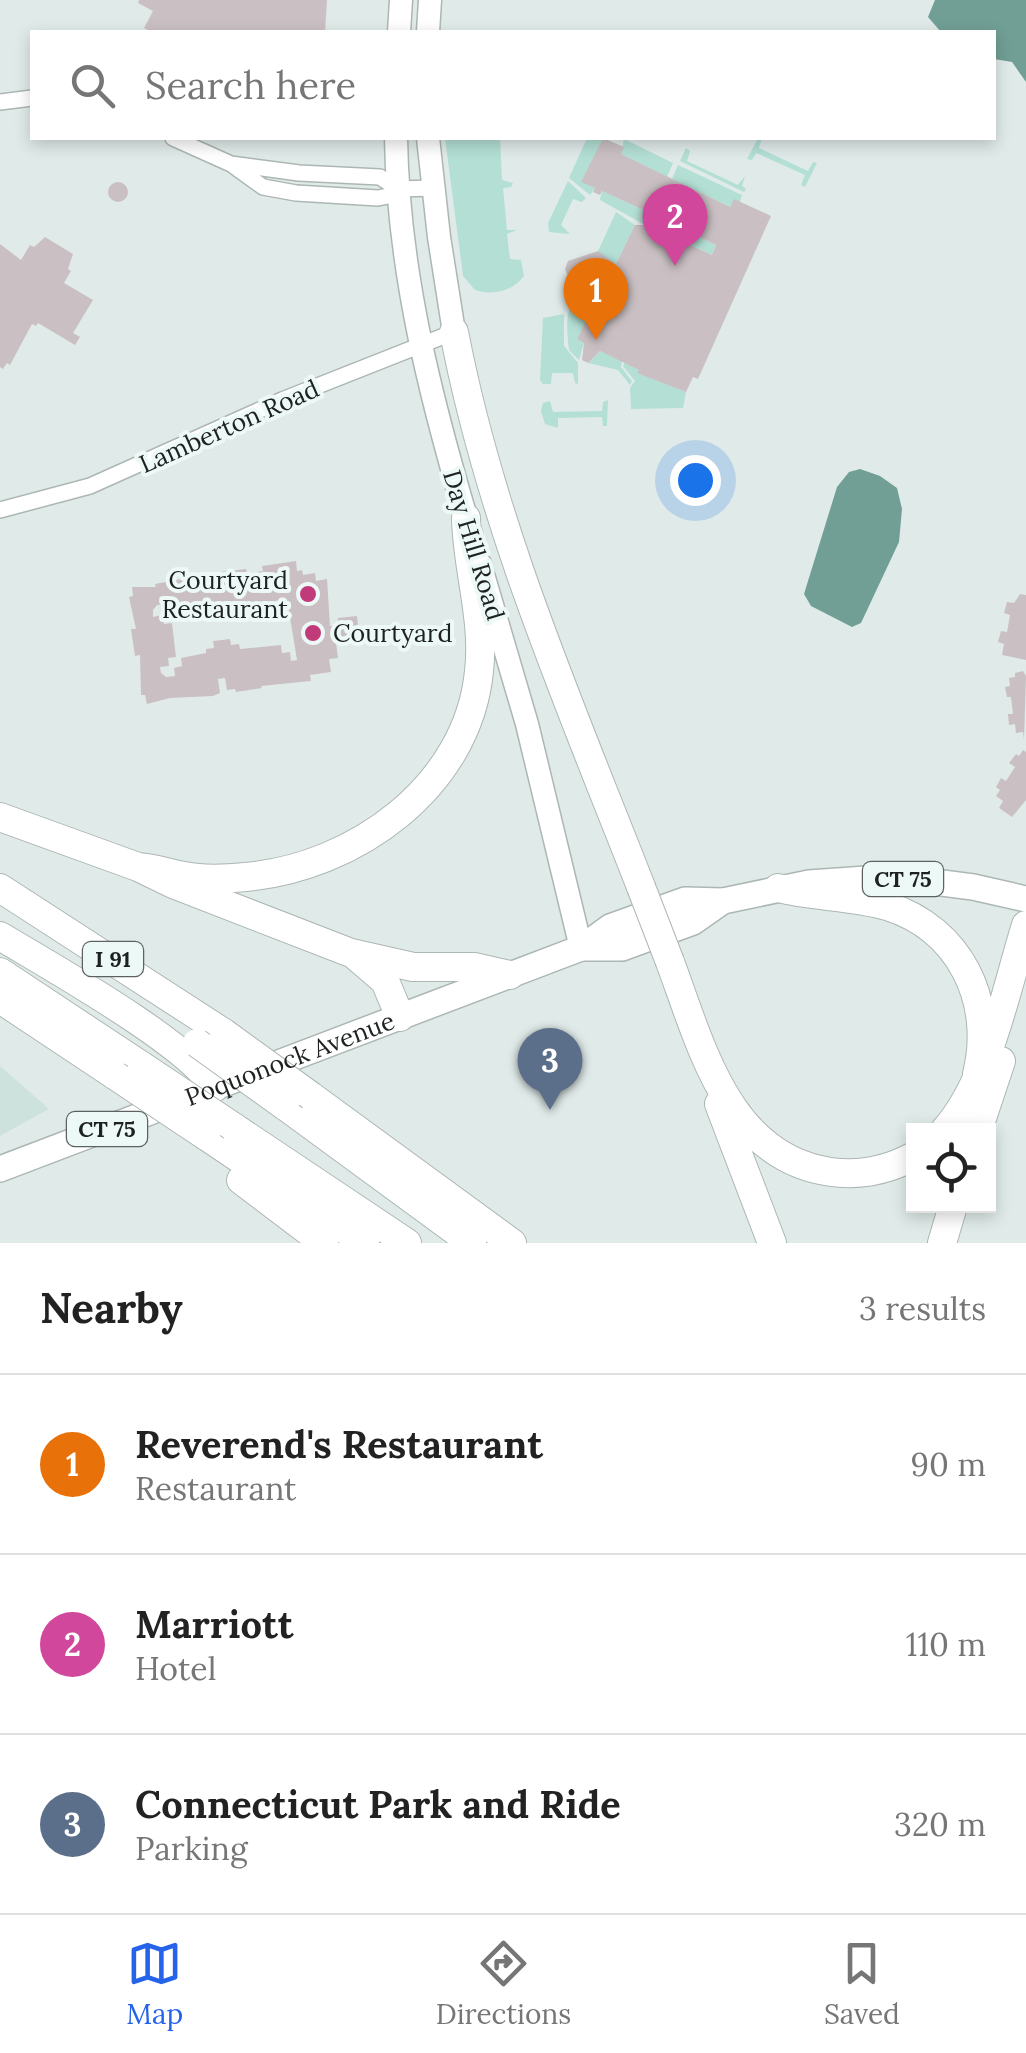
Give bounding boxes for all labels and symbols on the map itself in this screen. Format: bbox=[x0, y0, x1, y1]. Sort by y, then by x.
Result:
pin: 2 bbox=[642, 184, 708, 266]
pin: 1 bbox=[564, 258, 628, 340]
street label: Lamberton Road bbox=[134, 372, 324, 480]
your location bbox=[670, 455, 721, 506]
street label: Day Hill Road bbox=[436, 466, 512, 624]
place label: Courtyard Restaurant bbox=[162, 564, 288, 625]
marker: Courtyard Restaurant bbox=[297, 583, 319, 605]
place label: Courtyard bbox=[333, 617, 453, 649]
marker: Courtyard bbox=[302, 622, 324, 644]
road number: CT 75 bbox=[863, 862, 943, 896]
road number: I 91 bbox=[83, 942, 143, 976]
street label: Poquonock Avenue bbox=[180, 1004, 399, 1113]
pin: 3 bbox=[518, 1028, 582, 1110]
road number: CT 75 bbox=[67, 1112, 147, 1146]

